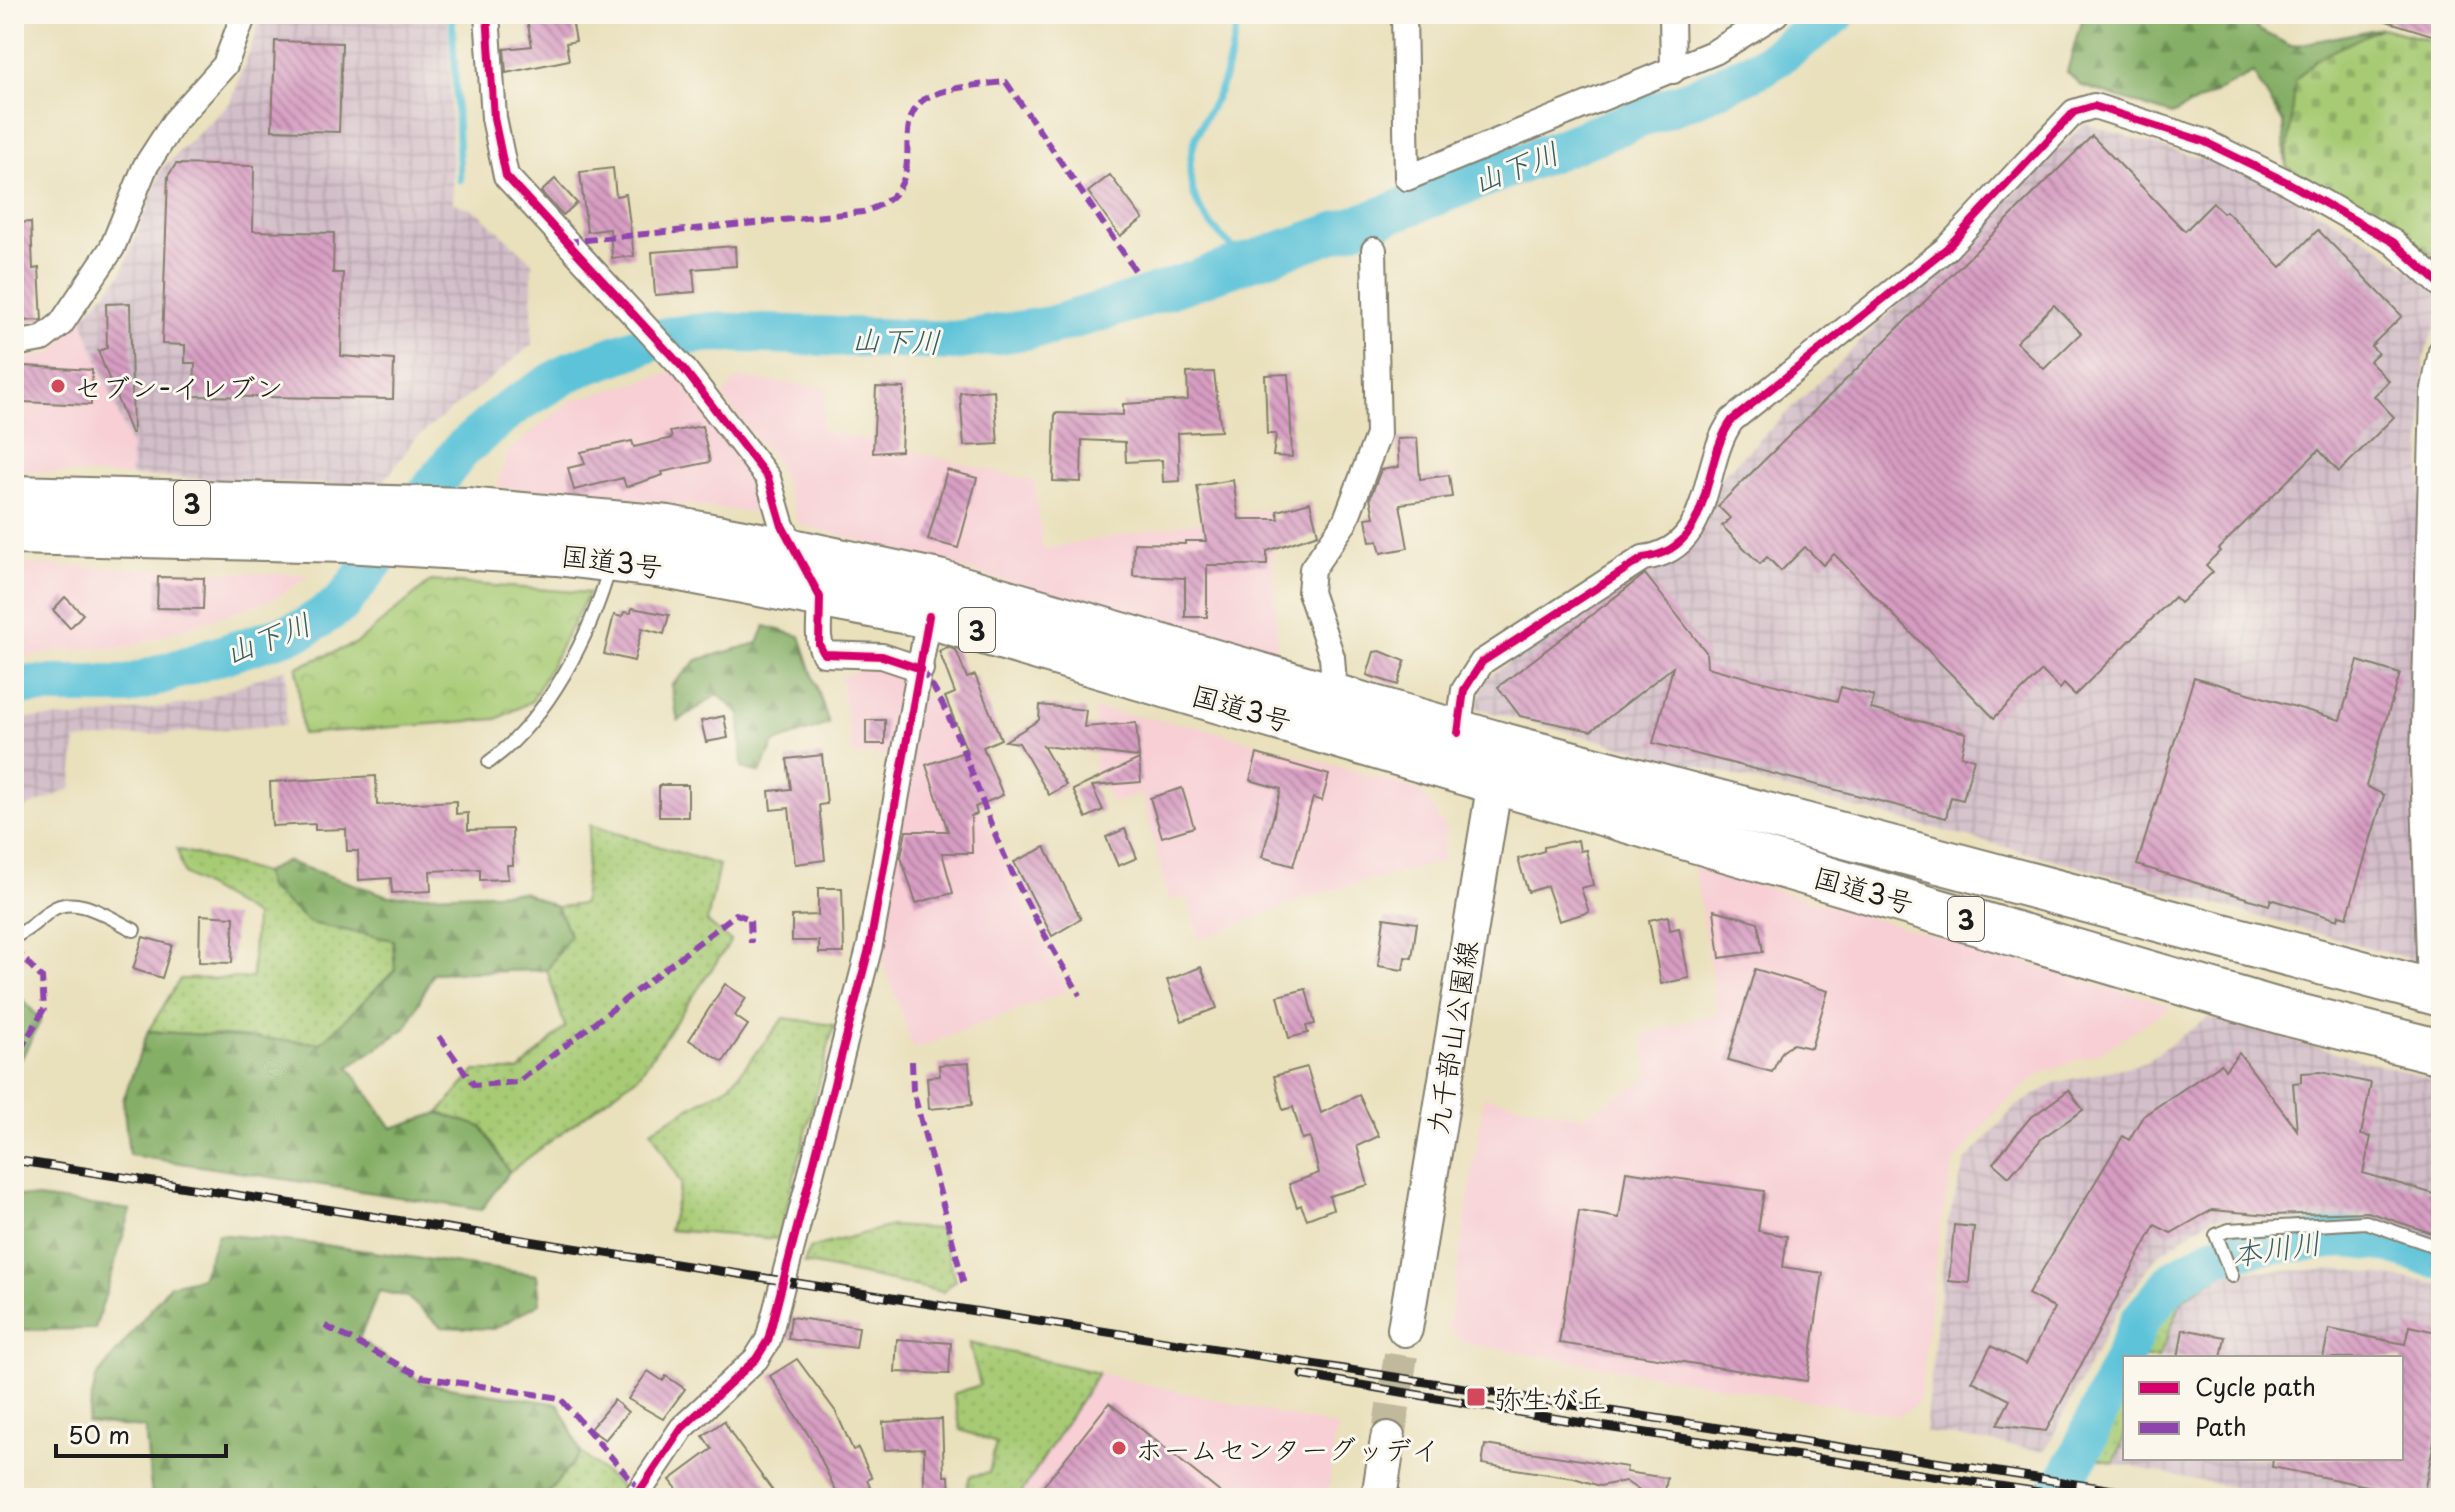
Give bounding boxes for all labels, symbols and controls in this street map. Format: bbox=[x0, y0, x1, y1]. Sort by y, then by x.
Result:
water label: 山下川 bbox=[1465, 129, 1565, 203]
water label: 山下川 bbox=[850, 315, 942, 363]
place label: セブン-イレブン bbox=[74, 365, 284, 408]
marker: セブン-イレブン bbox=[49, 377, 67, 395]
road number: 3 bbox=[174, 481, 210, 525]
street label: 国道3号 bbox=[559, 532, 665, 588]
water label: 山下川 bbox=[217, 600, 317, 674]
road number: 3 bbox=[959, 608, 995, 652]
street label: 国道3号 bbox=[1187, 672, 1297, 742]
street label: 国道3号 bbox=[1809, 854, 1919, 924]
road number: 3 bbox=[1948, 897, 1984, 941]
street label: 九千部山公園線 bbox=[1414, 937, 1488, 1137]
water label: 本川川 bbox=[2228, 1218, 2324, 1276]
legend bbox=[2123, 1356, 2403, 1460]
text: Cycle path bbox=[2195, 1368, 2316, 1404]
place label: 弥生が丘 bbox=[1494, 1376, 1606, 1419]
marker: 弥生が丘 bbox=[1465, 1386, 1487, 1408]
scale bar bbox=[56, 1408, 226, 1458]
text: Path bbox=[2195, 1408, 2247, 1444]
text: 50 m bbox=[68, 1416, 130, 1452]
place label: ホームセンターグッデイ bbox=[1135, 1427, 1439, 1470]
marker: ホームセンターグッデイ bbox=[1110, 1439, 1128, 1457]

